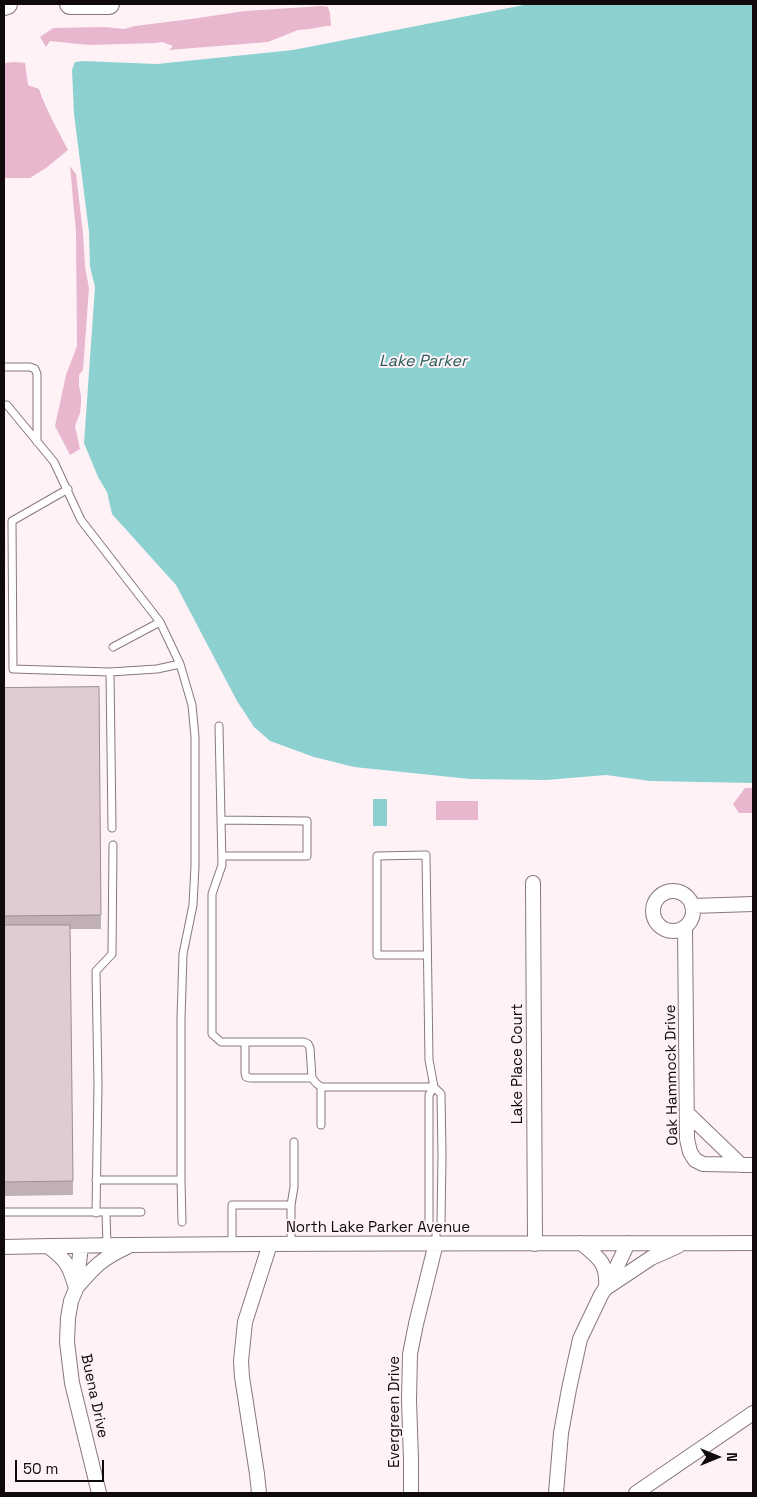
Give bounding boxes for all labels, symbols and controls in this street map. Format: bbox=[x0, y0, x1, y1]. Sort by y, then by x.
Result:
water label: Lake Parker bbox=[379, 352, 467, 372]
street label: Lake Place Court bbox=[509, 1004, 527, 1124]
street label: Oak Hammock Drive bbox=[662, 1004, 682, 1146]
street label: North Lake Parker Avenue bbox=[286, 1219, 470, 1237]
street label: Buena Drive bbox=[76, 1352, 112, 1440]
street label: Evergreen Drive bbox=[386, 1356, 404, 1468]
north arrow bbox=[692, 1432, 742, 1482]
scale bar bbox=[18, 1450, 106, 1482]
text: N bbox=[723, 1452, 741, 1462]
text: 50 m bbox=[23, 1459, 58, 1478]

